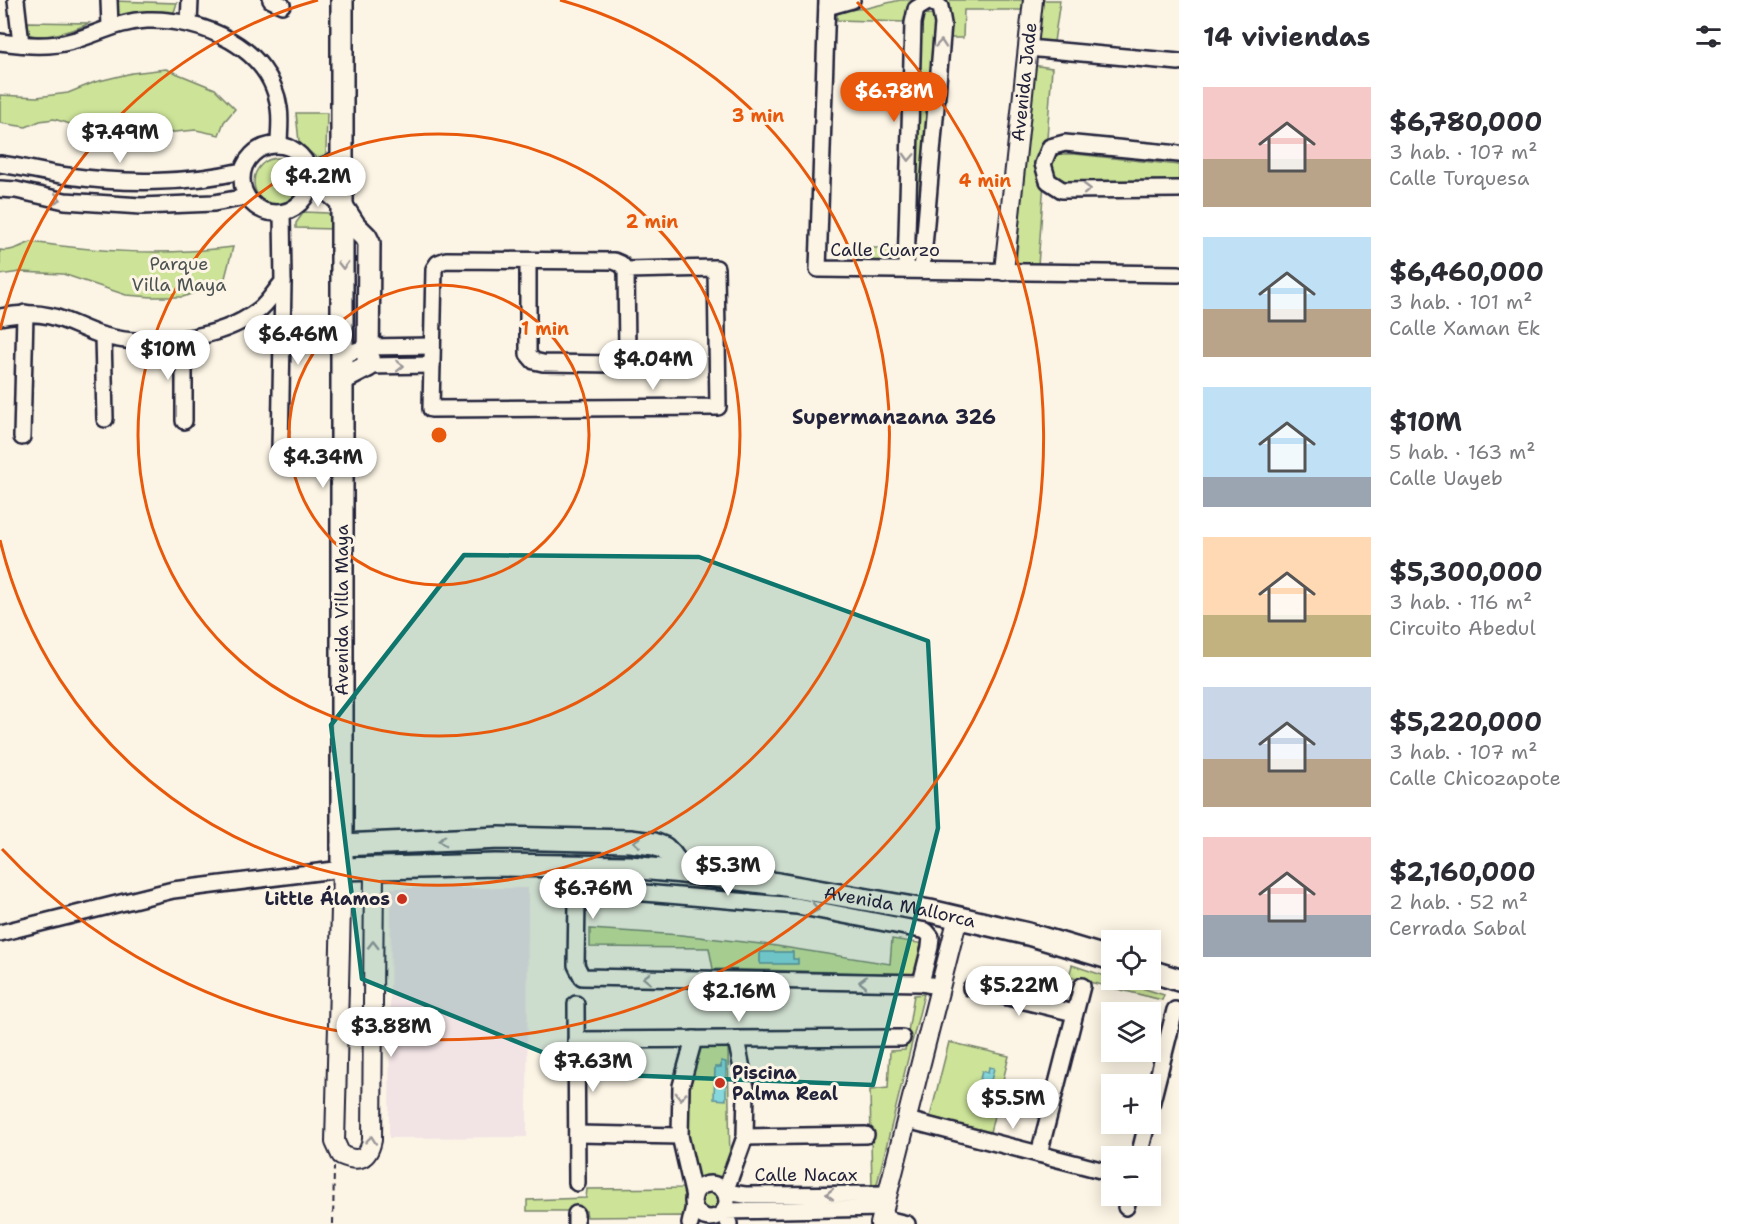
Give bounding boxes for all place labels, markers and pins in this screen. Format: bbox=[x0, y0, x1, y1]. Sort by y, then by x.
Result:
pin: $6.78M bbox=[845, 72, 943, 123]
pin: $7.49M bbox=[71, 113, 169, 164]
pin: $4.2M bbox=[276, 157, 360, 208]
pin: $6.46M bbox=[249, 315, 347, 366]
pin: $10M bbox=[132, 330, 204, 381]
pin: $4.04M bbox=[604, 340, 702, 391]
centre of rings bbox=[429, 425, 449, 445]
pin: $4.34M bbox=[274, 438, 372, 489]
pin: $5.3M bbox=[686, 846, 770, 897]
pin: $6.76M bbox=[544, 869, 642, 920]
place label: Little Álamos bbox=[265, 885, 390, 911]
marker: Little Álamos bbox=[395, 892, 409, 906]
pin: $5.22M bbox=[970, 966, 1068, 1017]
pin: $2.16M bbox=[690, 972, 788, 1023]
pin: $3.88M bbox=[342, 1007, 440, 1058]
pin: $7.63M bbox=[544, 1042, 642, 1093]
place label: Piscina Palma Real bbox=[732, 1061, 838, 1106]
marker: Piscina Palma Real bbox=[713, 1076, 727, 1090]
pin: $5.5M bbox=[971, 1079, 1055, 1130]

